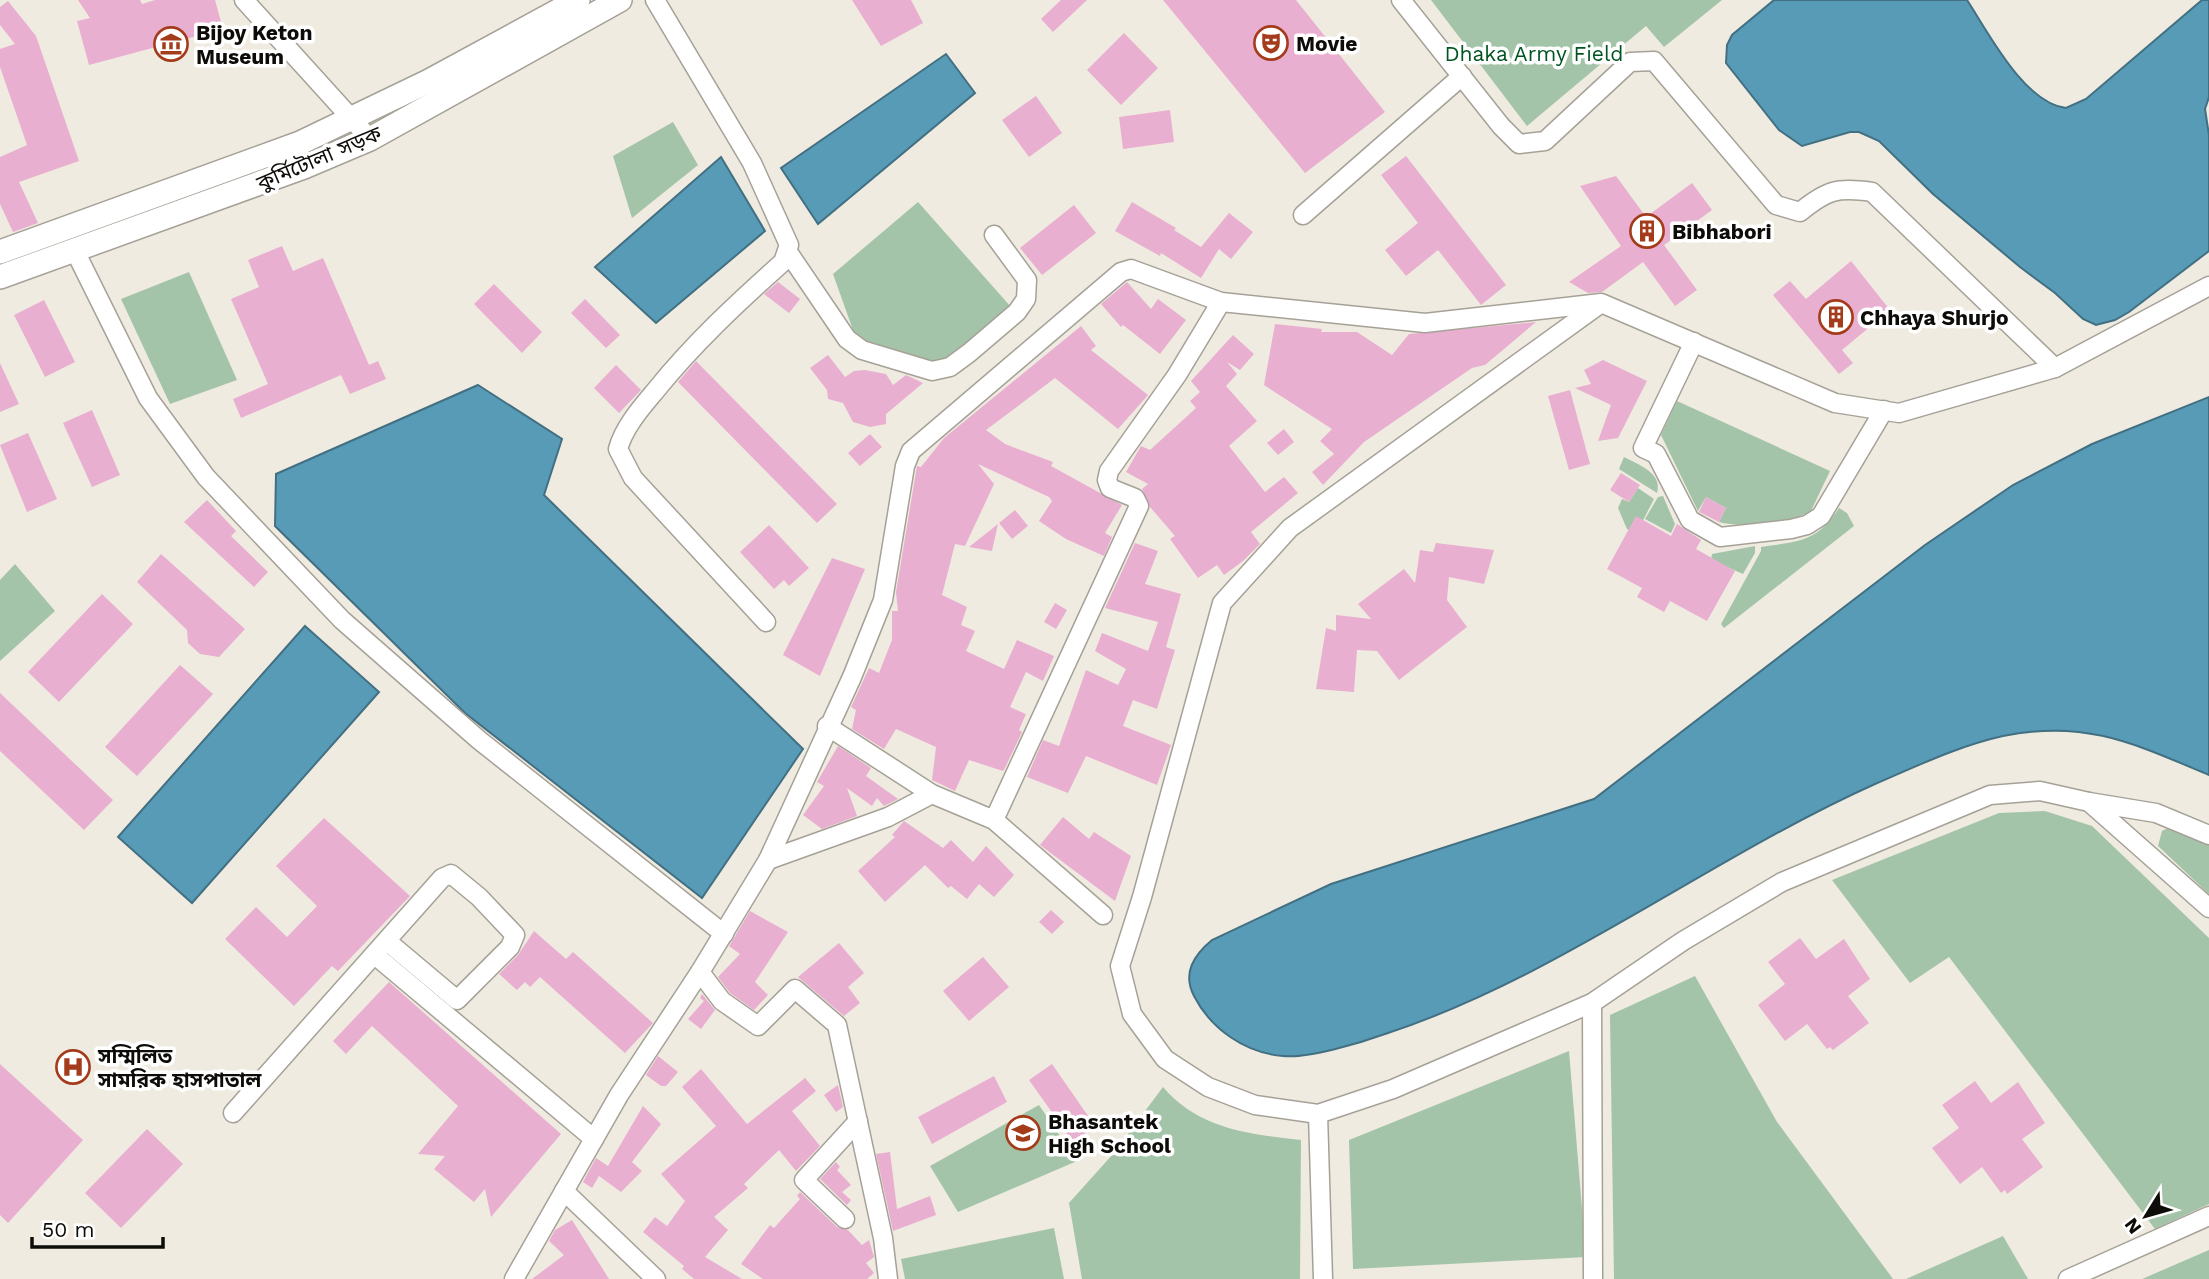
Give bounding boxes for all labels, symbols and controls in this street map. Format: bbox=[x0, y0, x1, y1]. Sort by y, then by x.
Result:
place label: Bijoy Keton Museum bbox=[196, 20, 312, 69]
theatre icon: Movie bbox=[1252, 24, 1290, 62]
museum icon: Bijoy Keton Museum bbox=[152, 25, 190, 63]
place label: Movie bbox=[1296, 31, 1357, 56]
park label: Dhaka Army Field bbox=[1444, 41, 1624, 66]
street label: কুর্মিটোলা সড়ক bbox=[252, 120, 386, 196]
building icon: Bibhabori bbox=[1628, 212, 1666, 250]
place label: Bibhabori bbox=[1672, 219, 1772, 244]
building icon: Chhaya Shurjo bbox=[1817, 298, 1855, 336]
place label: Chhaya Shurjo bbox=[1860, 305, 2009, 330]
place label: সম্মিলিত সামরিক হাসপাতাল bbox=[97, 1043, 262, 1092]
hospital icon: সম্মিলিত সামরিক হাসপাতাল bbox=[54, 1048, 92, 1086]
place label: Bhasantek High School bbox=[1048, 1109, 1171, 1158]
school or university icon: Bhasantek High School bbox=[1004, 1114, 1042, 1152]
north arrow bbox=[2111, 1181, 2181, 1251]
scale bar bbox=[32, 1206, 163, 1250]
text: N bbox=[2119, 1213, 2146, 1238]
text: 50 m bbox=[42, 1217, 94, 1242]

